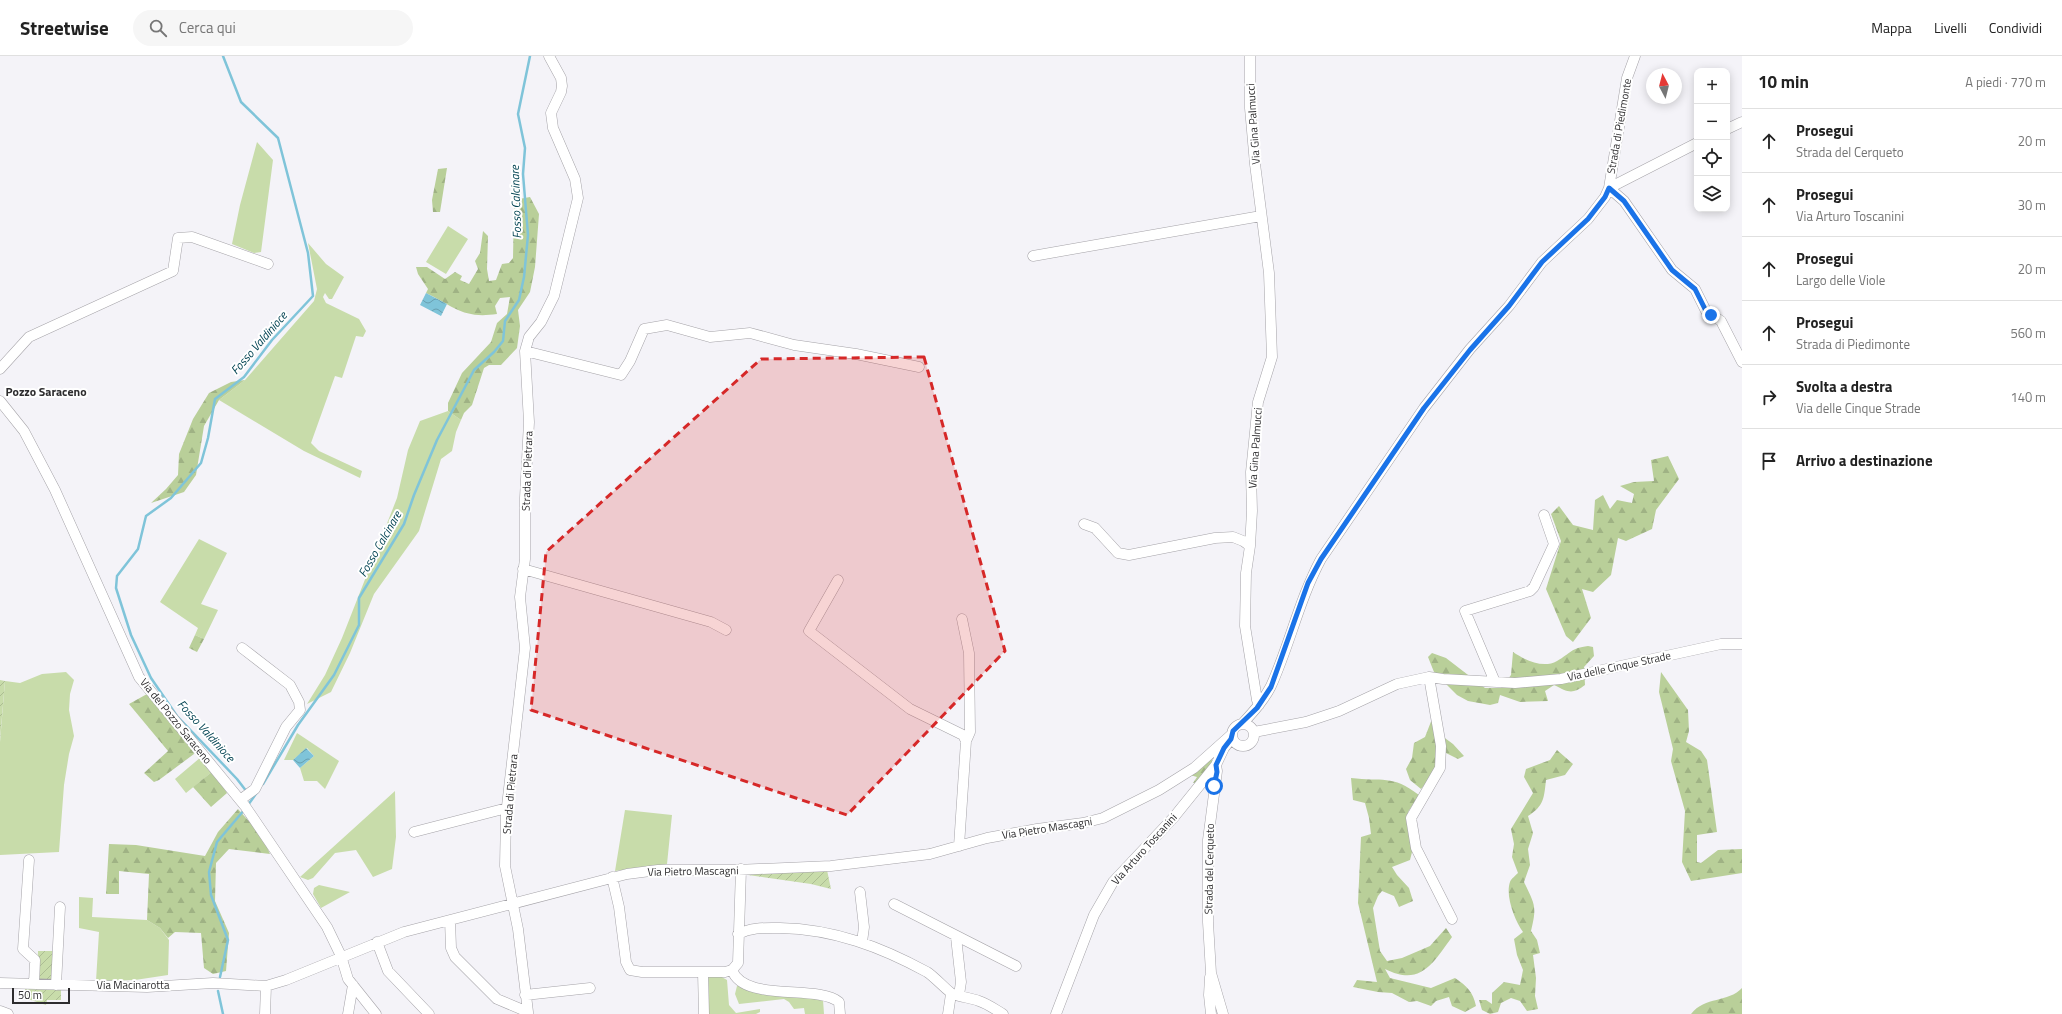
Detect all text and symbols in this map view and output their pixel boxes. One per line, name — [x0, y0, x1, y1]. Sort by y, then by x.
search box — [133, 10, 413, 46]
text: Streetwise — [20, 13, 109, 42]
text: Cerca qui — [179, 16, 236, 39]
icon: search — [147, 17, 169, 39]
text: Mappa — [1871, 17, 1912, 38]
text: Livelli — [1934, 17, 1967, 38]
text: Condividi — [1989, 17, 2042, 38]
north arrow — [1646, 68, 1682, 104]
map controls — [1694, 68, 1730, 212]
button: + — [1694, 68, 1730, 104]
text: 10 min — [1758, 69, 1809, 95]
text: A piedi · 770 m — [1965, 72, 2046, 92]
street label: Strada di Piedimonte — [1603, 77, 1635, 175]
street label: Via Gina Palmucci — [1242, 83, 1264, 165]
button: − — [1694, 104, 1730, 140]
text: Prosegui — [1796, 119, 1853, 142]
icon: ahead — [1758, 130, 1780, 152]
text: 20 m — [2018, 131, 2046, 151]
button: locate — [1694, 140, 1730, 176]
text: Strada del Cerqueto — [1796, 142, 1904, 162]
water label: Fosso Calcinare — [505, 164, 526, 239]
button: layers — [1694, 176, 1730, 212]
text: Prosegui — [1796, 183, 1853, 206]
icon: ahead — [1758, 194, 1780, 216]
text: 30 m — [2018, 195, 2046, 215]
text: Via Arturo Toscanini — [1796, 206, 1904, 226]
text: Prosegui — [1796, 247, 1853, 270]
icon: ahead — [1758, 258, 1780, 280]
text: 20 m — [2018, 259, 2046, 279]
text: Largo delle Viole — [1796, 270, 1885, 290]
water label: Fosso Valdinioce — [226, 306, 292, 378]
route end — [1702, 306, 1720, 324]
text: Prosegui — [1796, 311, 1853, 334]
icon: ahead — [1758, 322, 1780, 344]
text: 560 m — [2010, 323, 2046, 343]
text: Strada di Piedimonte — [1796, 334, 1910, 354]
text: Svolta a destra — [1796, 375, 1893, 398]
district label: Pozzo Saraceno — [5, 382, 87, 401]
icon: right — [1758, 386, 1780, 408]
text: 140 m — [2010, 387, 2046, 407]
text: Via delle Cinque Strade — [1796, 398, 1921, 418]
street label: Via Gina Palmucci — [1244, 407, 1266, 489]
street label: Strada di Pietrara — [518, 430, 536, 511]
text: Arrivo a destinazione — [1796, 449, 1933, 472]
icon: arrive — [1758, 450, 1780, 472]
water label: Fosso Calcinare — [353, 506, 407, 580]
street label: Via delle Cinque Strade — [1566, 647, 1673, 685]
street label: Via del Pozzo Saraceno — [136, 675, 216, 767]
water label: Fosso Valdinioce — [173, 695, 241, 767]
street label: Strada di Pietrara — [499, 753, 522, 835]
route start — [1205, 777, 1223, 795]
street label: Via Arturo Toscanini — [1107, 810, 1181, 888]
street label: Via Pietro Mascagni — [1001, 813, 1093, 843]
street label: Strada del Cerqueto — [1200, 823, 1218, 915]
street label: Via Pietro Mascagni — [647, 862, 739, 880]
street label: Via Macinarotta — [97, 977, 170, 993]
scale bar — [12, 986, 70, 1005]
text: 50 m — [18, 987, 42, 1003]

